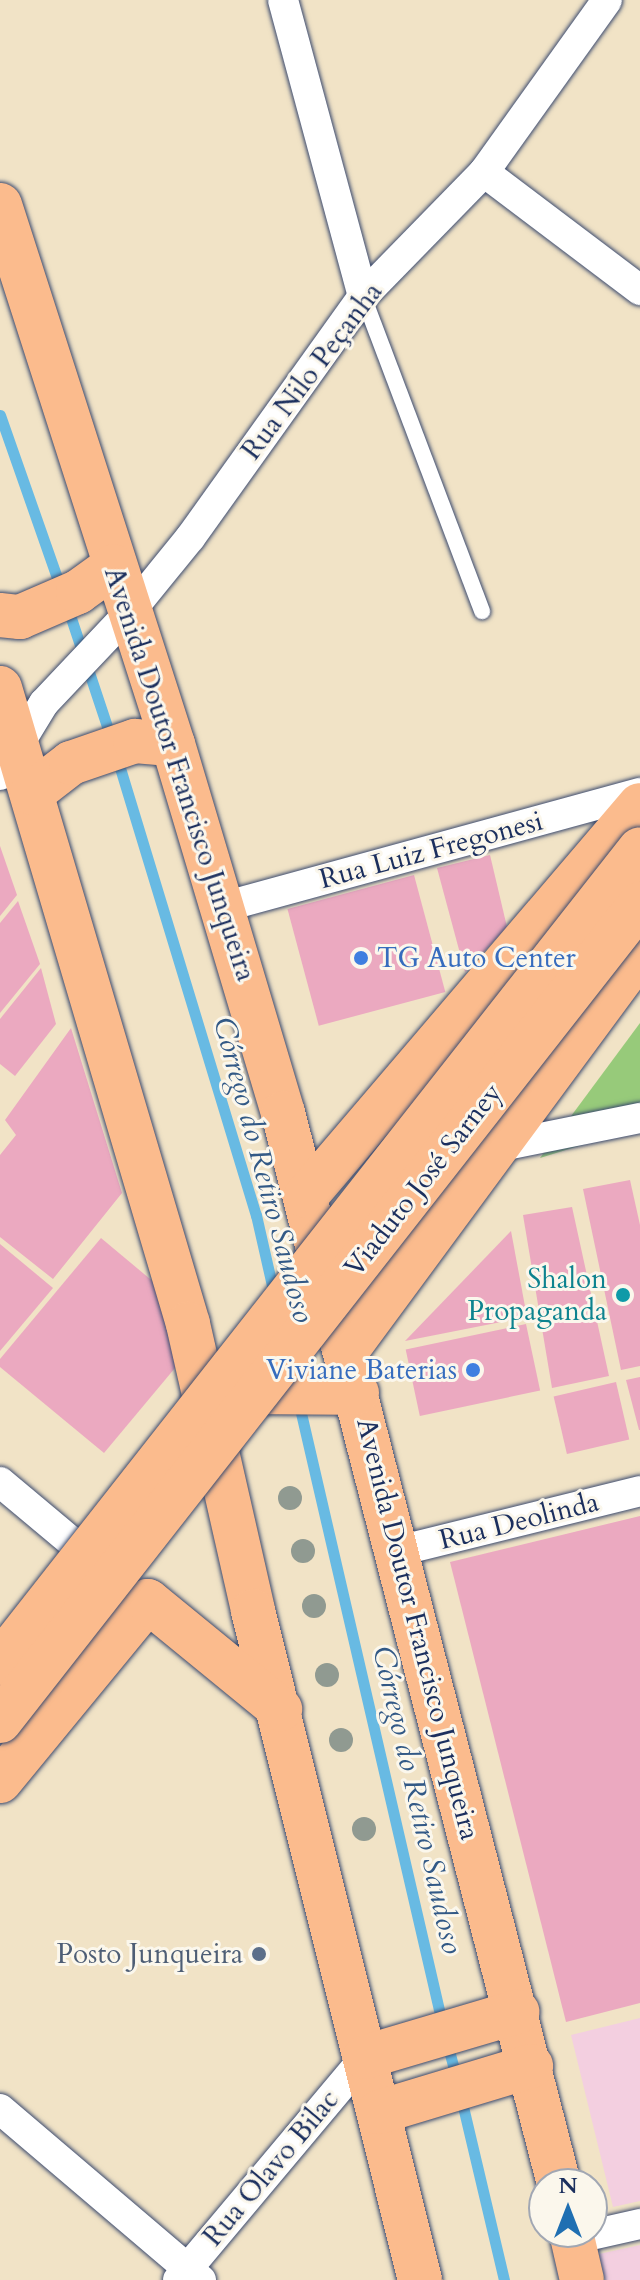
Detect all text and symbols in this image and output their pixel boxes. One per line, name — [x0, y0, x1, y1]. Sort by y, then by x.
street label: Rua Nilo Peçanha — [234, 276, 390, 466]
street label: Avenida Doutor Francisco Junqueira — [97, 563, 263, 985]
street label: Rua Luiz Fregonesi — [315, 804, 547, 896]
place label: TG Auto Center — [377, 941, 576, 975]
marker: TG Auto Center — [352, 949, 370, 967]
water label: Córrego do Retiro Saudoso — [205, 1013, 321, 1327]
street label: Viaduto José Sarney — [337, 1077, 509, 1283]
place label: Shalon Propaganda — [467, 1262, 607, 1328]
marker: Shalon Propaganda — [614, 1286, 632, 1304]
place label: Viviane Baterias — [266, 1353, 457, 1387]
marker: Viviane Baterias — [464, 1361, 482, 1379]
street label: Avenida Doutor Francisco Junqueira — [349, 1415, 487, 1843]
street label: Rua Deolinda — [436, 1485, 602, 1557]
water label: Córrego do Retiro Saudoso — [364, 1642, 470, 1958]
place label: Posto Junqueira — [56, 1937, 243, 1971]
marker: Posto Junqueira — [250, 1945, 268, 1963]
street label: Rua Olavo Bilac — [196, 2083, 346, 2253]
north arrow — [528, 2168, 608, 2248]
text: N — [558, 2171, 578, 2201]

